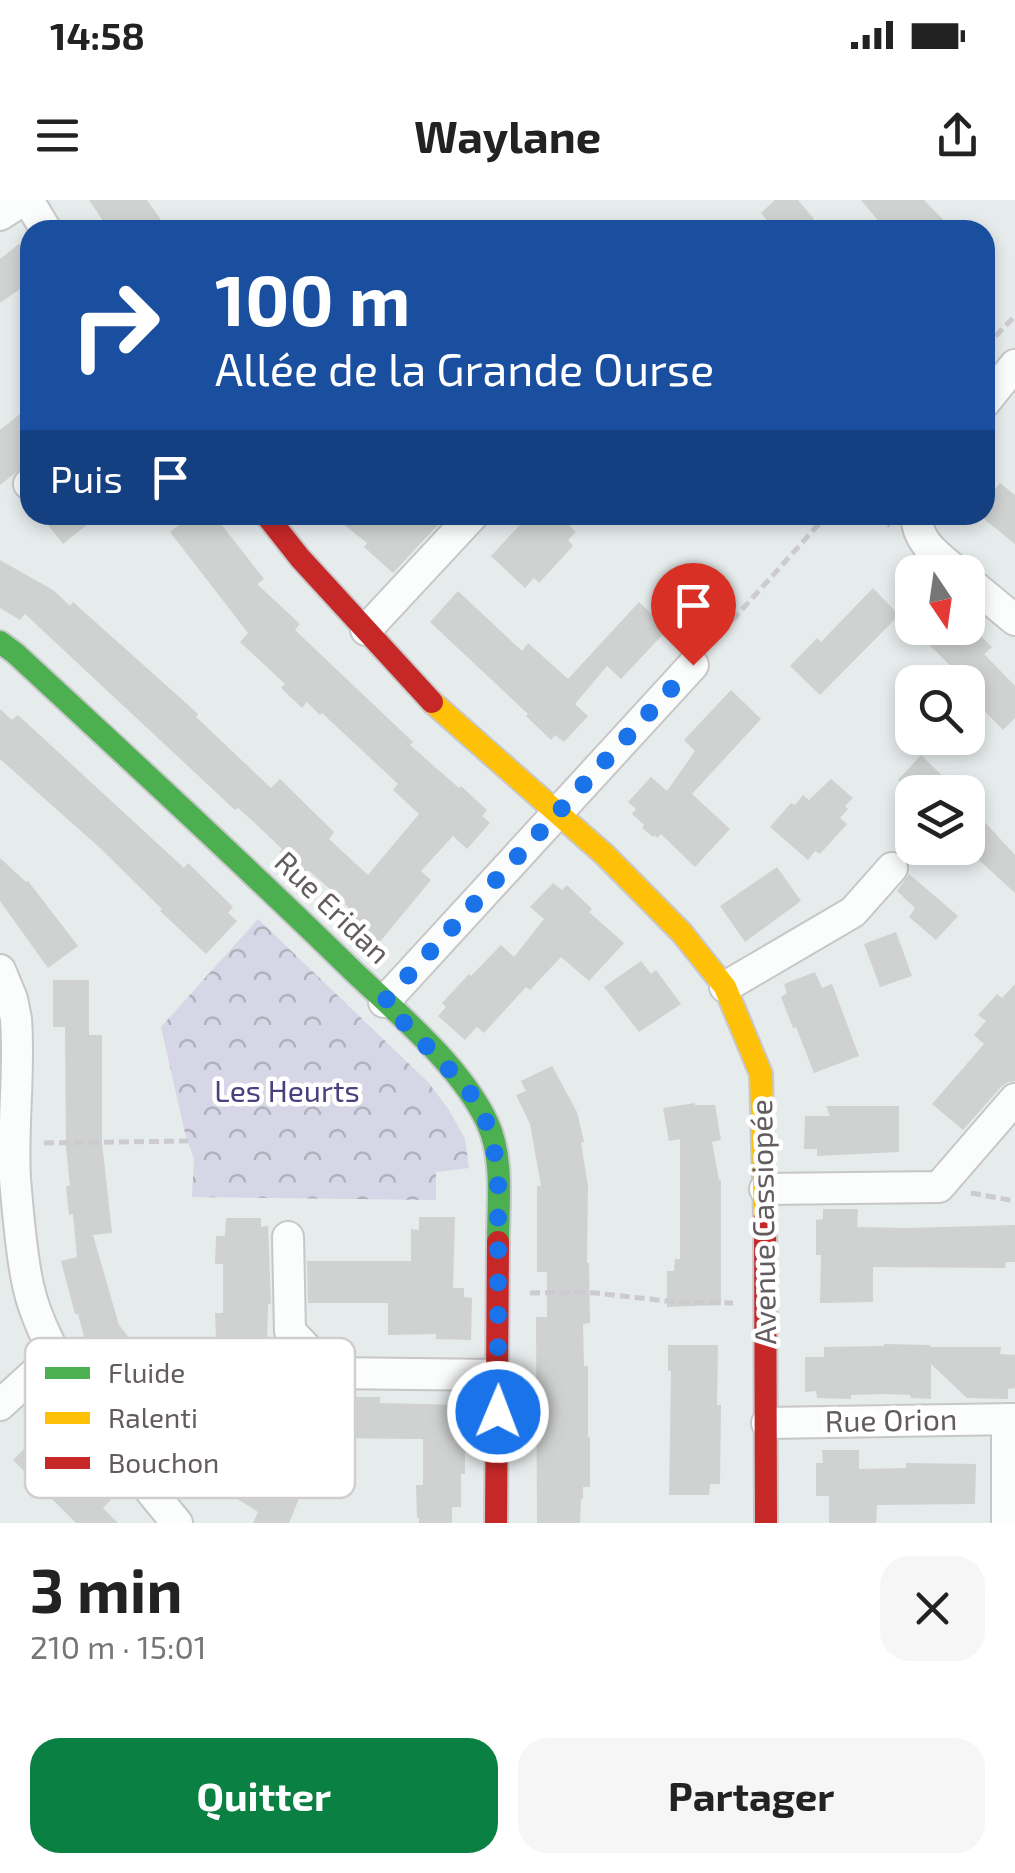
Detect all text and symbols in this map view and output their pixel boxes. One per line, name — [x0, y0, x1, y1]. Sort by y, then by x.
text: 14:58 — [50, 12, 145, 58]
icon: menu — [30, 108, 85, 163]
text: Waylane — [414, 108, 601, 162]
icon: share — [930, 108, 985, 163]
text: 100 m — [215, 256, 410, 340]
icon: right — [50, 260, 180, 390]
text: Allée de la Grande Ourse — [215, 341, 714, 395]
icon: arrive — [143, 450, 198, 505]
text: Puis — [50, 455, 123, 501]
north arrow — [895, 555, 985, 645]
map controls — [895, 555, 985, 865]
pin — [651, 563, 736, 666]
icon: arrive — [666, 578, 721, 633]
button: search — [895, 665, 985, 755]
button: layers — [895, 775, 985, 865]
street label: Rue Eridan — [268, 843, 398, 970]
park label: Les Heurts — [214, 1072, 360, 1108]
street label: Avenue Cassiopée — [742, 1099, 782, 1345]
legend — [25, 1338, 355, 1498]
text: Fluide — [108, 1355, 185, 1389]
position arrow — [446, 1360, 550, 1464]
text: Ralenti — [108, 1400, 198, 1434]
street label: Rue Orion — [824, 1400, 957, 1438]
text: Bouchon — [108, 1445, 219, 1479]
text: 3 min — [30, 1553, 182, 1625]
button: close — [880, 1556, 985, 1661]
text: 210 m · 15:01 — [30, 1627, 206, 1665]
button: Quitter — [30, 1738, 498, 1853]
button: Partager — [518, 1738, 985, 1853]

